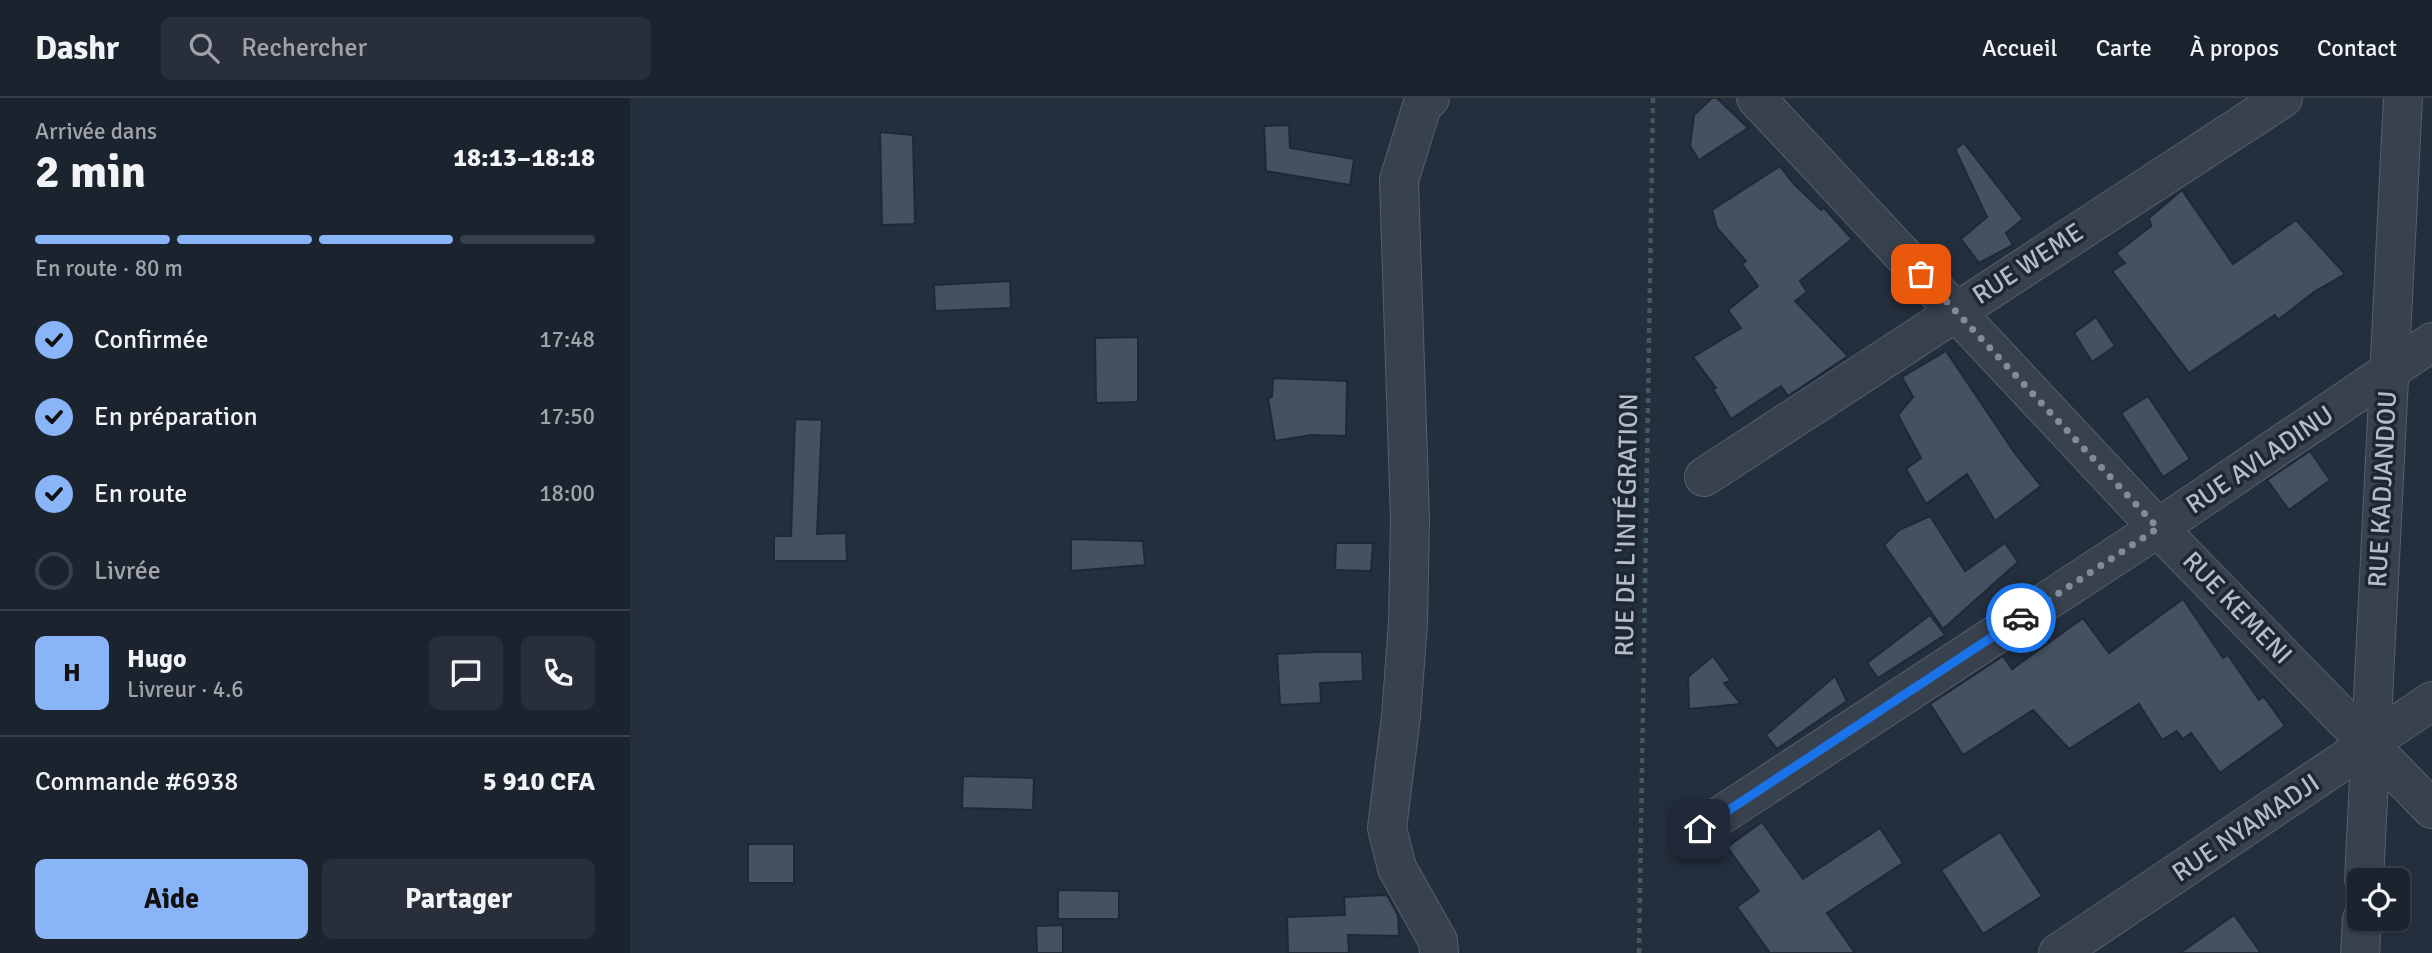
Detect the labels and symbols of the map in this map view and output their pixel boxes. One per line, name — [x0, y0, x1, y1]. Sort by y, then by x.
street label: RUE WEME — [1967, 216, 2089, 312]
pin — [1891, 244, 1951, 304]
street label: RUE KADJANDOU — [2362, 390, 2404, 588]
street label: RUE DE L'INTÉGRATION — [1609, 393, 1645, 657]
street label: RUE AVLADINU — [2180, 399, 2340, 521]
street label: RUE KEMENI — [2175, 545, 2299, 671]
courier — [1986, 583, 2056, 653]
street label: RUE NYAMADJI — [2166, 767, 2326, 889]
pin — [1670, 799, 1730, 859]

